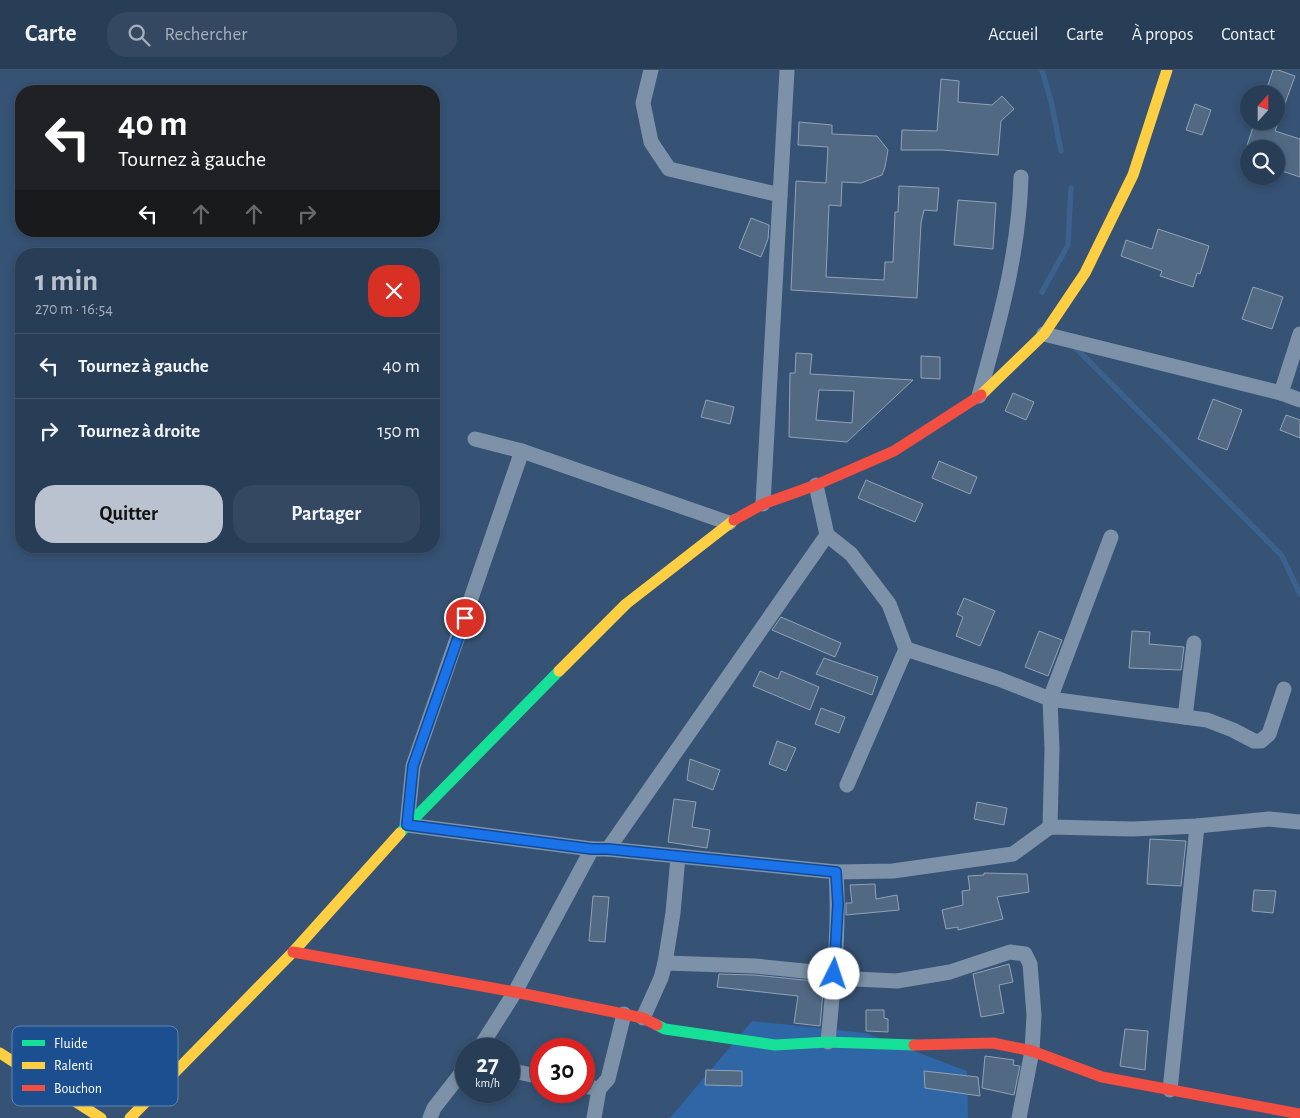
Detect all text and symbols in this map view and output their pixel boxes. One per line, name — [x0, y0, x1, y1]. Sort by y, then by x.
search box — [107, 12, 457, 57]
icon: search — [125, 21, 153, 49]
text: Carte — [25, 22, 77, 46]
text: Rechercher — [165, 25, 247, 44]
text: Accueil — [988, 26, 1039, 44]
text: Carte — [1067, 26, 1104, 44]
text: À propos — [1132, 26, 1193, 44]
text: Contact — [1221, 26, 1275, 44]
north arrow — [1240, 85, 1285, 130]
map controls — [1240, 85, 1285, 185]
icon: left — [35, 105, 100, 170]
text: 40 m — [118, 107, 187, 142]
button: search — [1240, 140, 1285, 185]
text: Tournez à gauche — [118, 148, 266, 170]
icon: left — [134, 200, 162, 228]
icon: ahead — [187, 200, 215, 228]
icon: ahead — [240, 200, 268, 228]
icon: right — [293, 200, 321, 228]
button: close — [368, 265, 420, 317]
text: 1 min — [35, 266, 98, 296]
text: 270 m · 16:54 — [35, 301, 113, 317]
icon: left — [35, 352, 63, 380]
text: Tournez à gauche — [78, 357, 209, 376]
text: 40 m — [382, 357, 420, 376]
icon: right — [35, 417, 63, 445]
text: Tournez à droite — [78, 422, 200, 441]
text: 150 m — [377, 422, 420, 441]
button: Quitter — [35, 485, 223, 543]
button: Partager — [233, 485, 420, 543]
pin — [444, 597, 486, 639]
icon: arrive — [451, 604, 479, 632]
position arrow — [807, 947, 859, 999]
legend — [12, 1026, 178, 1106]
text: Fluide — [54, 1037, 88, 1051]
speed limit sign: 30 — [530, 1038, 595, 1103]
text: 27 — [476, 1052, 499, 1077]
text: Ralenti — [54, 1059, 93, 1073]
text: km/h — [475, 1077, 500, 1089]
text: Bouchon — [54, 1082, 102, 1096]

